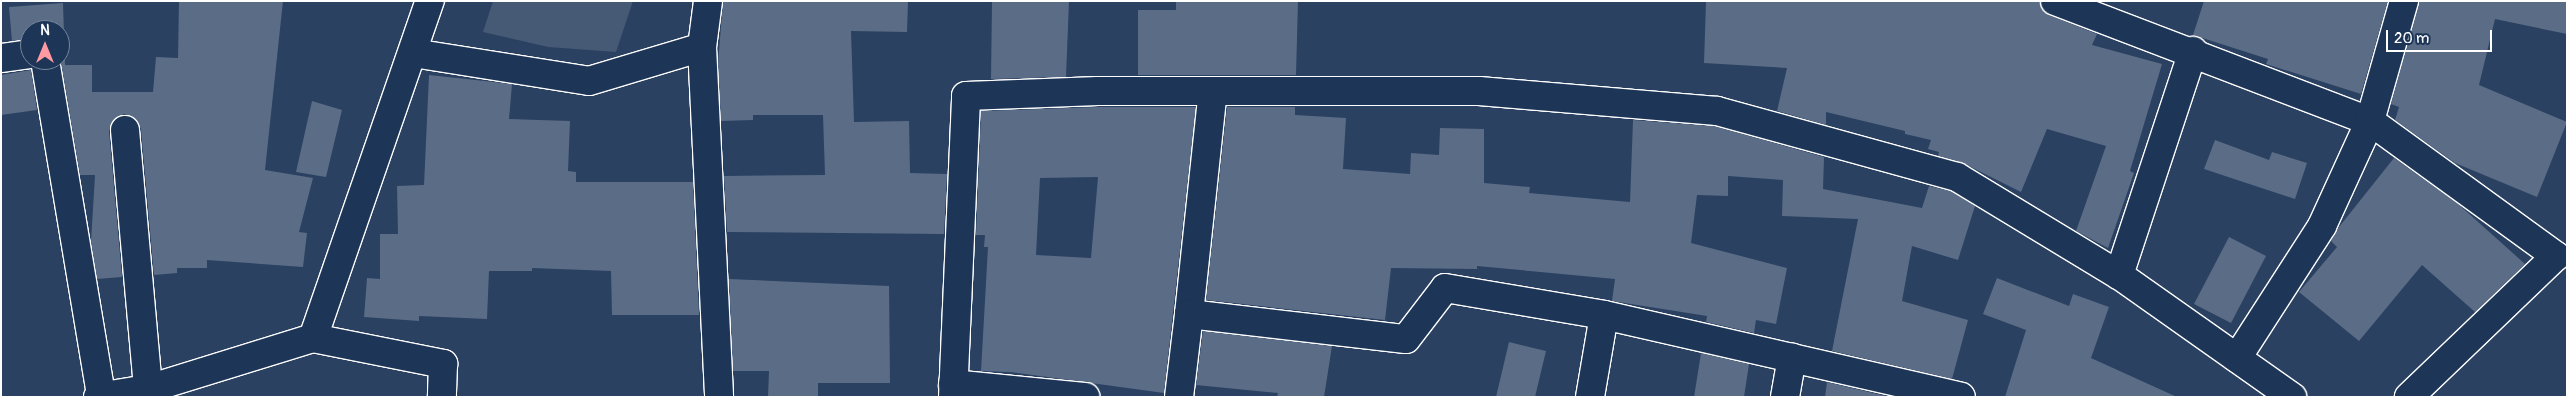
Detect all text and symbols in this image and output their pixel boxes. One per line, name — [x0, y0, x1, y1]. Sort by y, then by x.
north arrow — [20, 20, 70, 70]
scale bar — [2388, 20, 2494, 52]
text: N — [40, 22, 50, 39]
text: 20 m — [2394, 29, 2429, 48]

